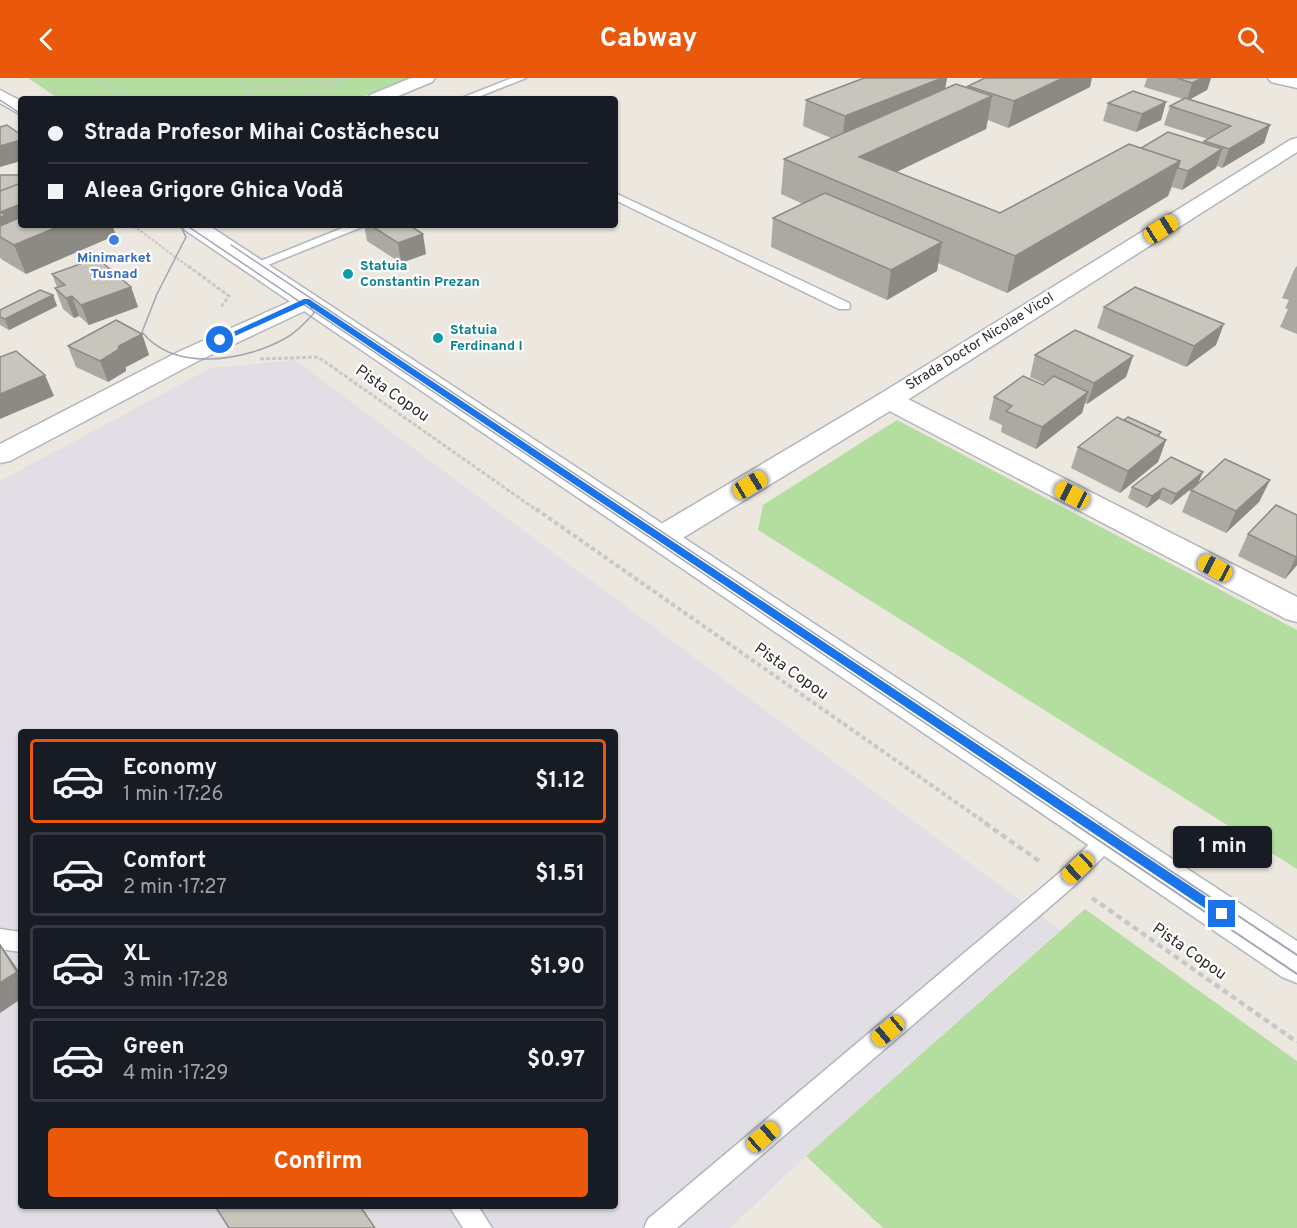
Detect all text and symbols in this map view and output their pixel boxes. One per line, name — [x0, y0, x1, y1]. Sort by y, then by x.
text: Cabway — [600, 22, 697, 56]
icon: back — [30, 23, 63, 56]
icon: search — [1234, 23, 1267, 56]
text: Strada Profesor Mihai Costăchescu — [84, 120, 440, 147]
text: Aleea Grigore Ghica Vodă — [84, 178, 344, 205]
car — [1141, 212, 1181, 246]
marker: Minimarket Tusnad — [107, 233, 121, 247]
place label: Minimarket Tusnad — [77, 250, 151, 283]
place label: Statuia Constantin Prezan — [360, 258, 480, 291]
marker: Statuia Constantin Prezan — [341, 267, 355, 281]
street label: Strada Doctor Nicolae Vicol — [903, 289, 1057, 395]
place label: Statuia Ferdinand I — [450, 322, 523, 355]
route start — [206, 326, 233, 353]
marker: Statuia Ferdinand I — [431, 331, 445, 345]
street label: Pista Copou — [351, 361, 433, 427]
car — [730, 468, 770, 502]
car — [1052, 479, 1092, 511]
car — [1195, 552, 1235, 584]
street label: Pista Copou — [750, 639, 832, 705]
icon: car — [51, 754, 105, 808]
text: Economy — [123, 755, 217, 782]
text: $1.12 — [535, 768, 585, 795]
text: 1 min · 17:26 — [123, 782, 224, 808]
callout: 1 min — [1172, 827, 1272, 869]
text: 1 min — [1198, 834, 1247, 860]
icon: car — [51, 847, 105, 901]
text: Comfort — [123, 848, 206, 875]
car — [1059, 849, 1097, 887]
text: $1.51 — [535, 861, 585, 888]
text: 2 min · 17:27 — [123, 875, 227, 901]
route end — [1208, 900, 1235, 927]
street label: Pista Copou — [1148, 919, 1230, 985]
icon: car — [51, 940, 105, 994]
text: XL — [123, 941, 150, 968]
text: $1.90 — [529, 954, 585, 981]
text: 3 min · 17:28 — [123, 968, 228, 994]
car — [868, 1013, 908, 1049]
icon: car — [51, 1033, 105, 1087]
text: Green — [123, 1034, 185, 1061]
text: $0.97 — [527, 1047, 585, 1074]
text: 4 min · 17:29 — [123, 1061, 229, 1087]
car — [744, 1118, 782, 1156]
button: Confirm — [48, 1128, 588, 1197]

